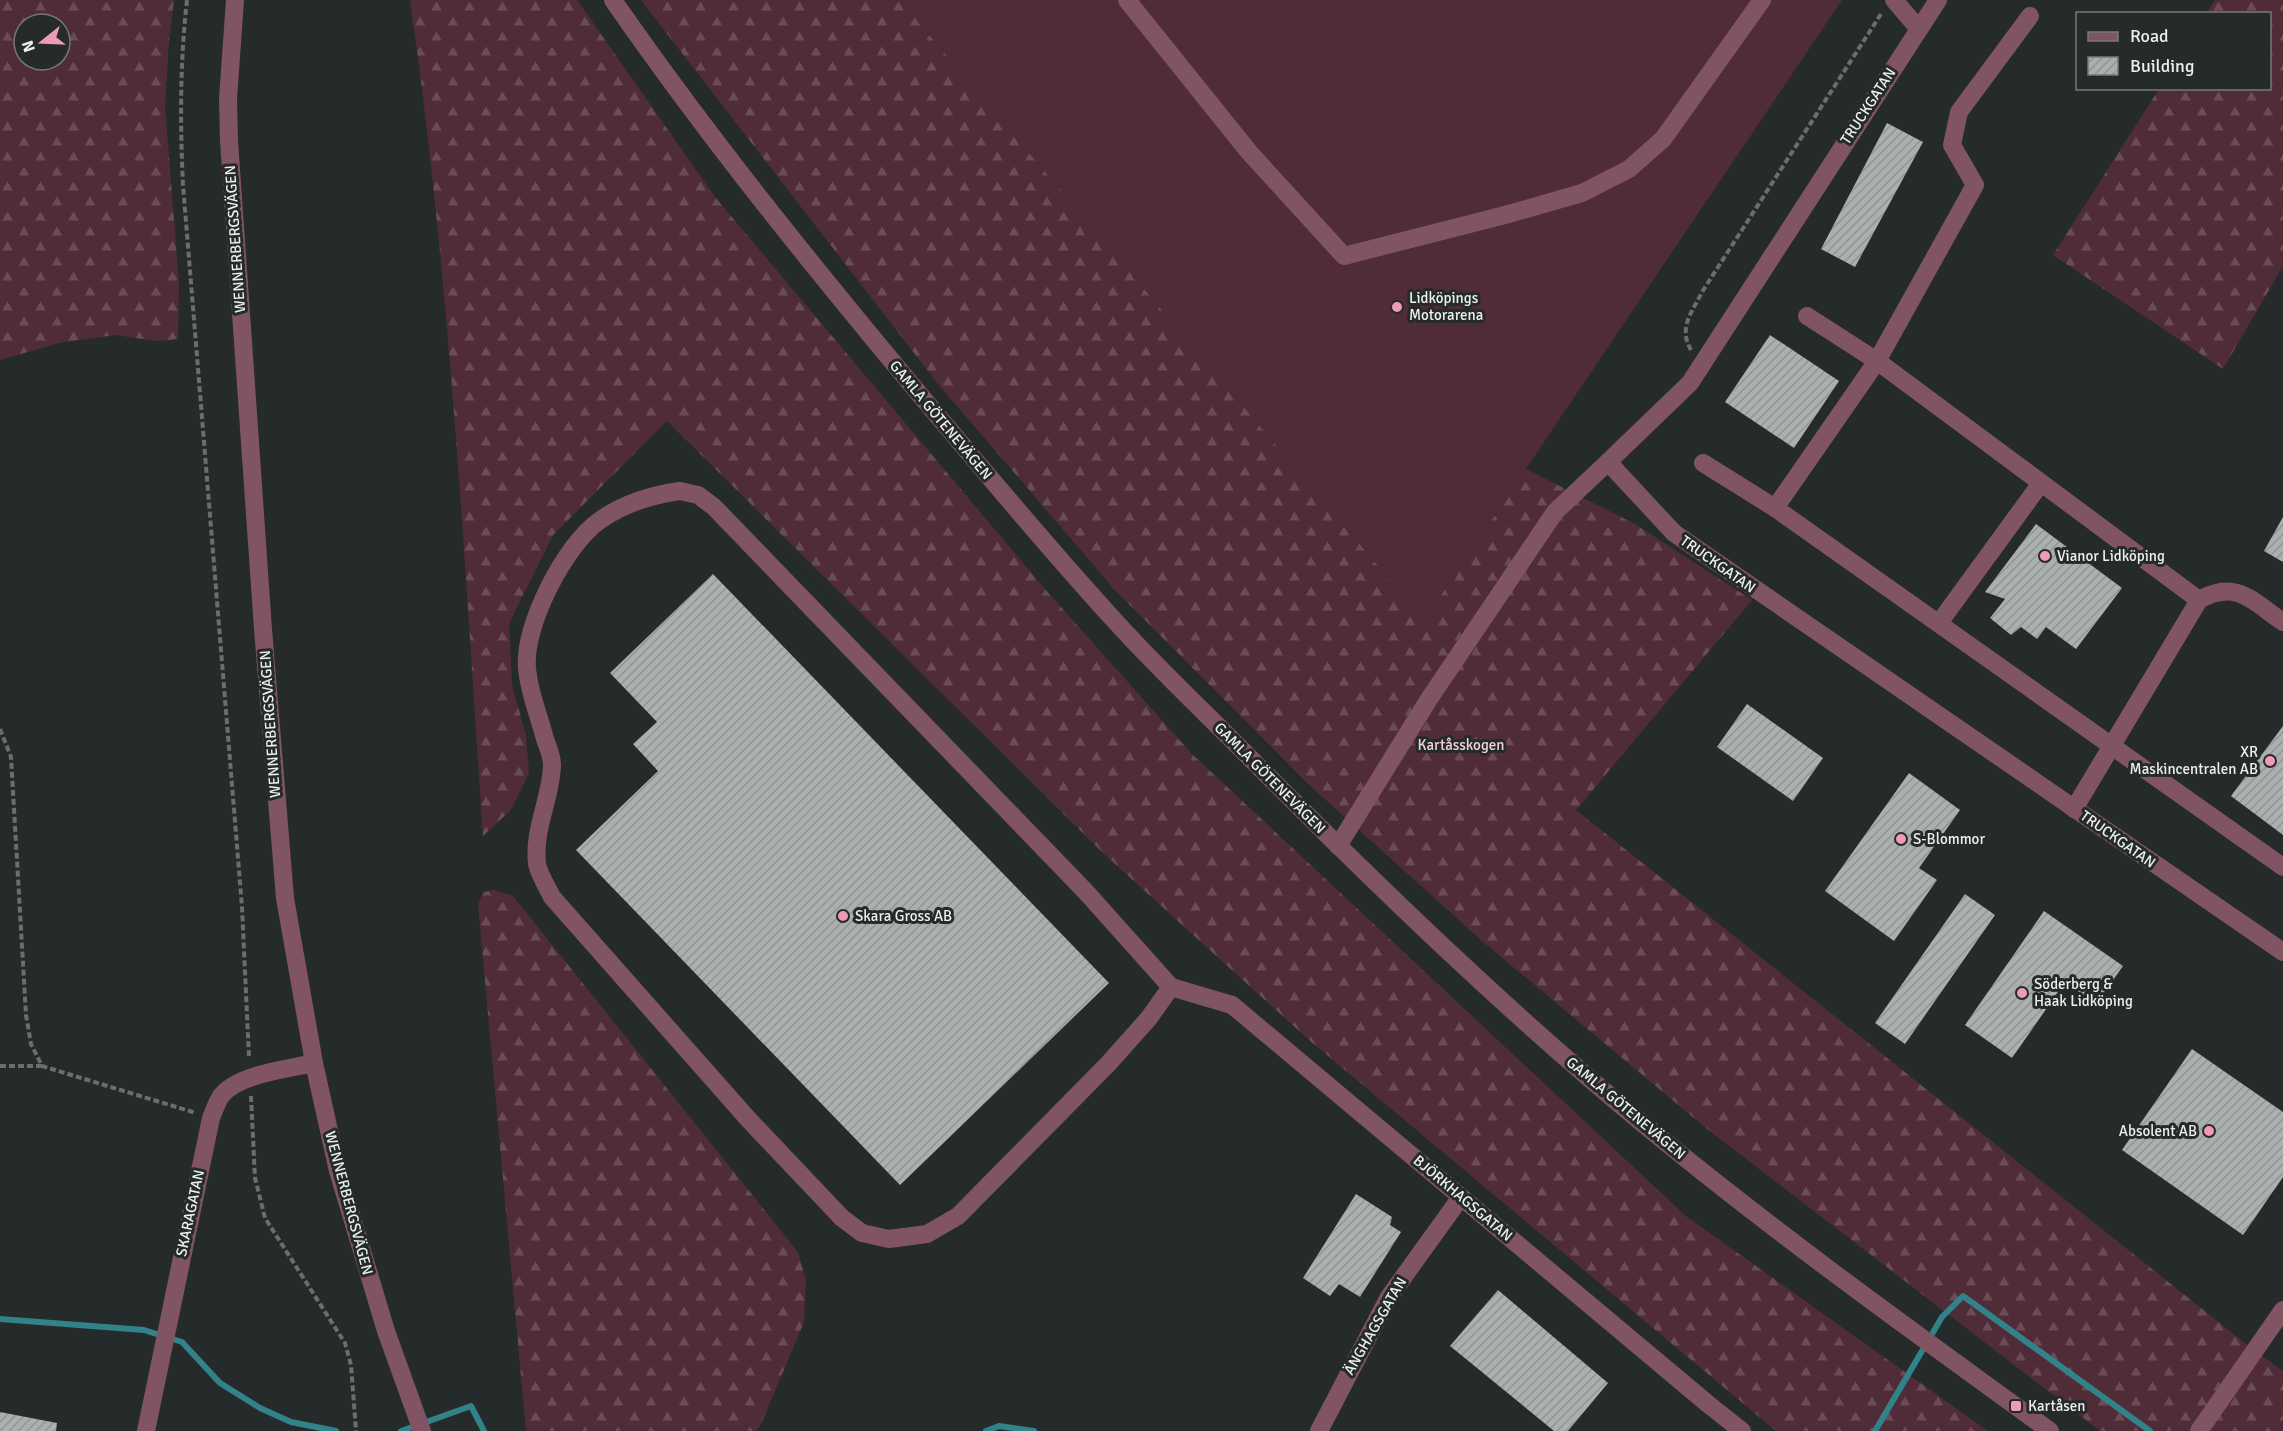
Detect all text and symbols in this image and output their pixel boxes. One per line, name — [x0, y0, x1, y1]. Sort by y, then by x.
north arrow — [12, 12, 72, 72]
legend — [2076, 12, 2271, 90]
text: Road — [2130, 25, 2169, 47]
text: N — [17, 38, 40, 55]
text: Building — [2130, 55, 2194, 77]
street label: TRUCKGATAN — [1837, 64, 1899, 148]
street label: WENNERBERGSVÄGEN — [221, 164, 249, 314]
place label: Lidköpings Motorarena — [1409, 289, 1483, 324]
marker: Lidköpings Motorarena — [1390, 300, 1404, 314]
street label: GAMLA GÖTENEVÄGEN — [886, 357, 996, 483]
street label: TRUCKGATAN — [1677, 531, 1759, 597]
place label: Vianor Lidköping — [2057, 547, 2165, 565]
marker: Vianor Lidköping — [2038, 549, 2052, 563]
street label: WENNERBERGSVÄGEN — [256, 649, 284, 799]
street label: GAMLA GÖTENEVÄGEN — [1211, 719, 1329, 837]
park label: Kartåsskogen — [1418, 736, 1505, 754]
place label: XR Maskincentralen AB — [2130, 743, 2258, 778]
marker: XR Maskincentralen AB — [2263, 754, 2277, 768]
street label: TRUCKGATAN — [2077, 806, 2159, 872]
place label: S-Blommor — [1913, 830, 1985, 848]
marker: S-Blommor — [1894, 832, 1908, 846]
place label: Skara Gross AB — [855, 907, 952, 925]
marker: Skara Gross AB — [836, 909, 850, 923]
place label: Söderberg & Haak Lidköping — [2034, 975, 2133, 1010]
marker: Söderberg & Haak Lidköping — [2015, 986, 2029, 1000]
street label: GAMLA GÖTENEVÄGEN — [1563, 1053, 1689, 1163]
place label: Absolent AB — [2119, 1122, 2197, 1140]
marker: Absolent AB — [2202, 1124, 2216, 1138]
street label: WENNERBERGSVÄGEN — [321, 1129, 377, 1277]
street label: BJÖRKHAGSGATAN — [1410, 1151, 1516, 1245]
street label: SKARAGATAN — [172, 1168, 208, 1258]
street label: ÄNGHAGSGATAN — [1340, 1274, 1410, 1378]
place label: Kartåsen — [2028, 1397, 2085, 1415]
marker: Kartåsen — [2009, 1399, 2023, 1413]

